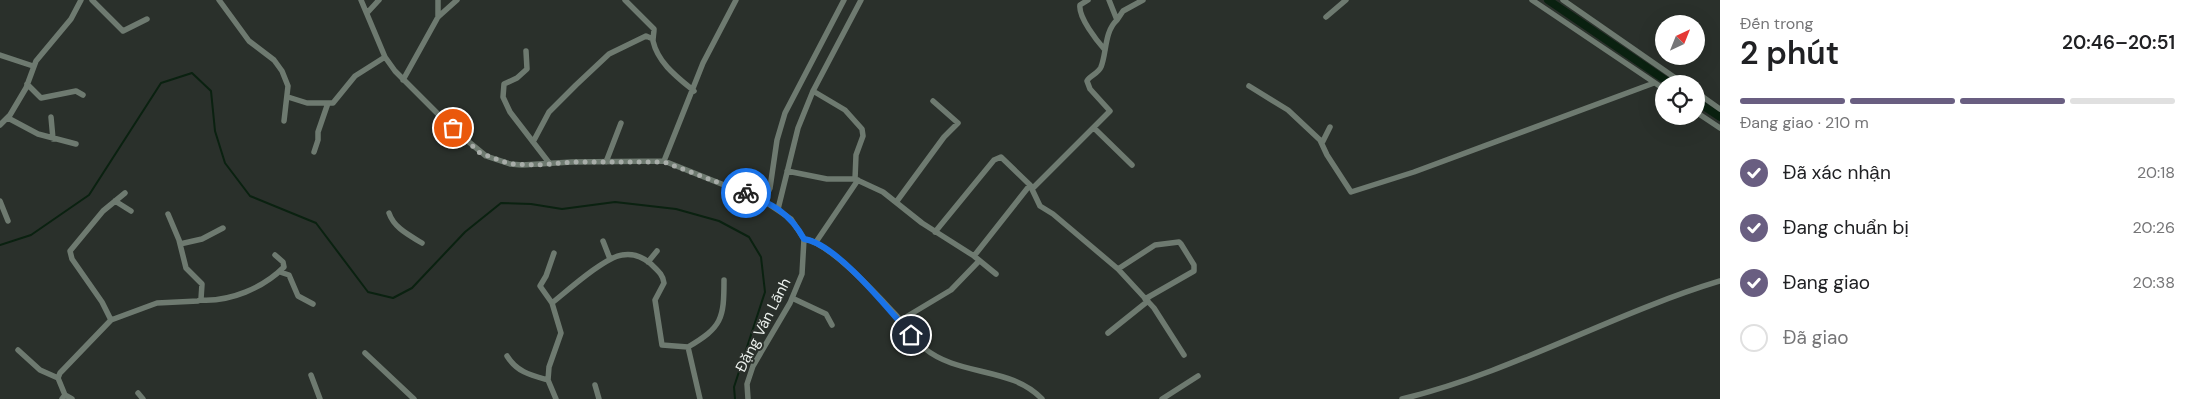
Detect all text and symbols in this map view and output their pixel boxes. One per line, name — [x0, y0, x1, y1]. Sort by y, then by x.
text: Đến trong — [1740, 13, 1813, 34]
north arrow — [1655, 15, 1705, 65]
map controls — [1655, 15, 1705, 125]
text: 20:46–20:51 — [2062, 30, 2175, 55]
text: 2 phút — [1740, 32, 1839, 74]
button: locate — [1655, 75, 1705, 125]
pin — [432, 107, 474, 149]
text: Đang giao · 210 m — [1740, 112, 1869, 133]
icon: bag — [439, 114, 467, 142]
icon: check — [1740, 159, 1768, 187]
text: Đã xác nhận — [1783, 160, 1891, 185]
text: 20:18 — [2137, 162, 2175, 183]
courier — [721, 168, 771, 218]
icon: bike — [732, 179, 760, 207]
icon: check — [1740, 214, 1768, 242]
text: Đang chuẩn bị — [1783, 215, 1909, 240]
text: 20:26 — [2133, 217, 2175, 238]
icon: check — [1740, 269, 1768, 297]
text: Đang giao — [1783, 270, 1870, 295]
text: 20:38 — [2133, 272, 2175, 293]
street label: Đặng Văn Lãnh — [731, 274, 795, 376]
pin — [890, 314, 932, 356]
icon: home — [897, 321, 925, 349]
text: Đã giao — [1783, 325, 1849, 350]

